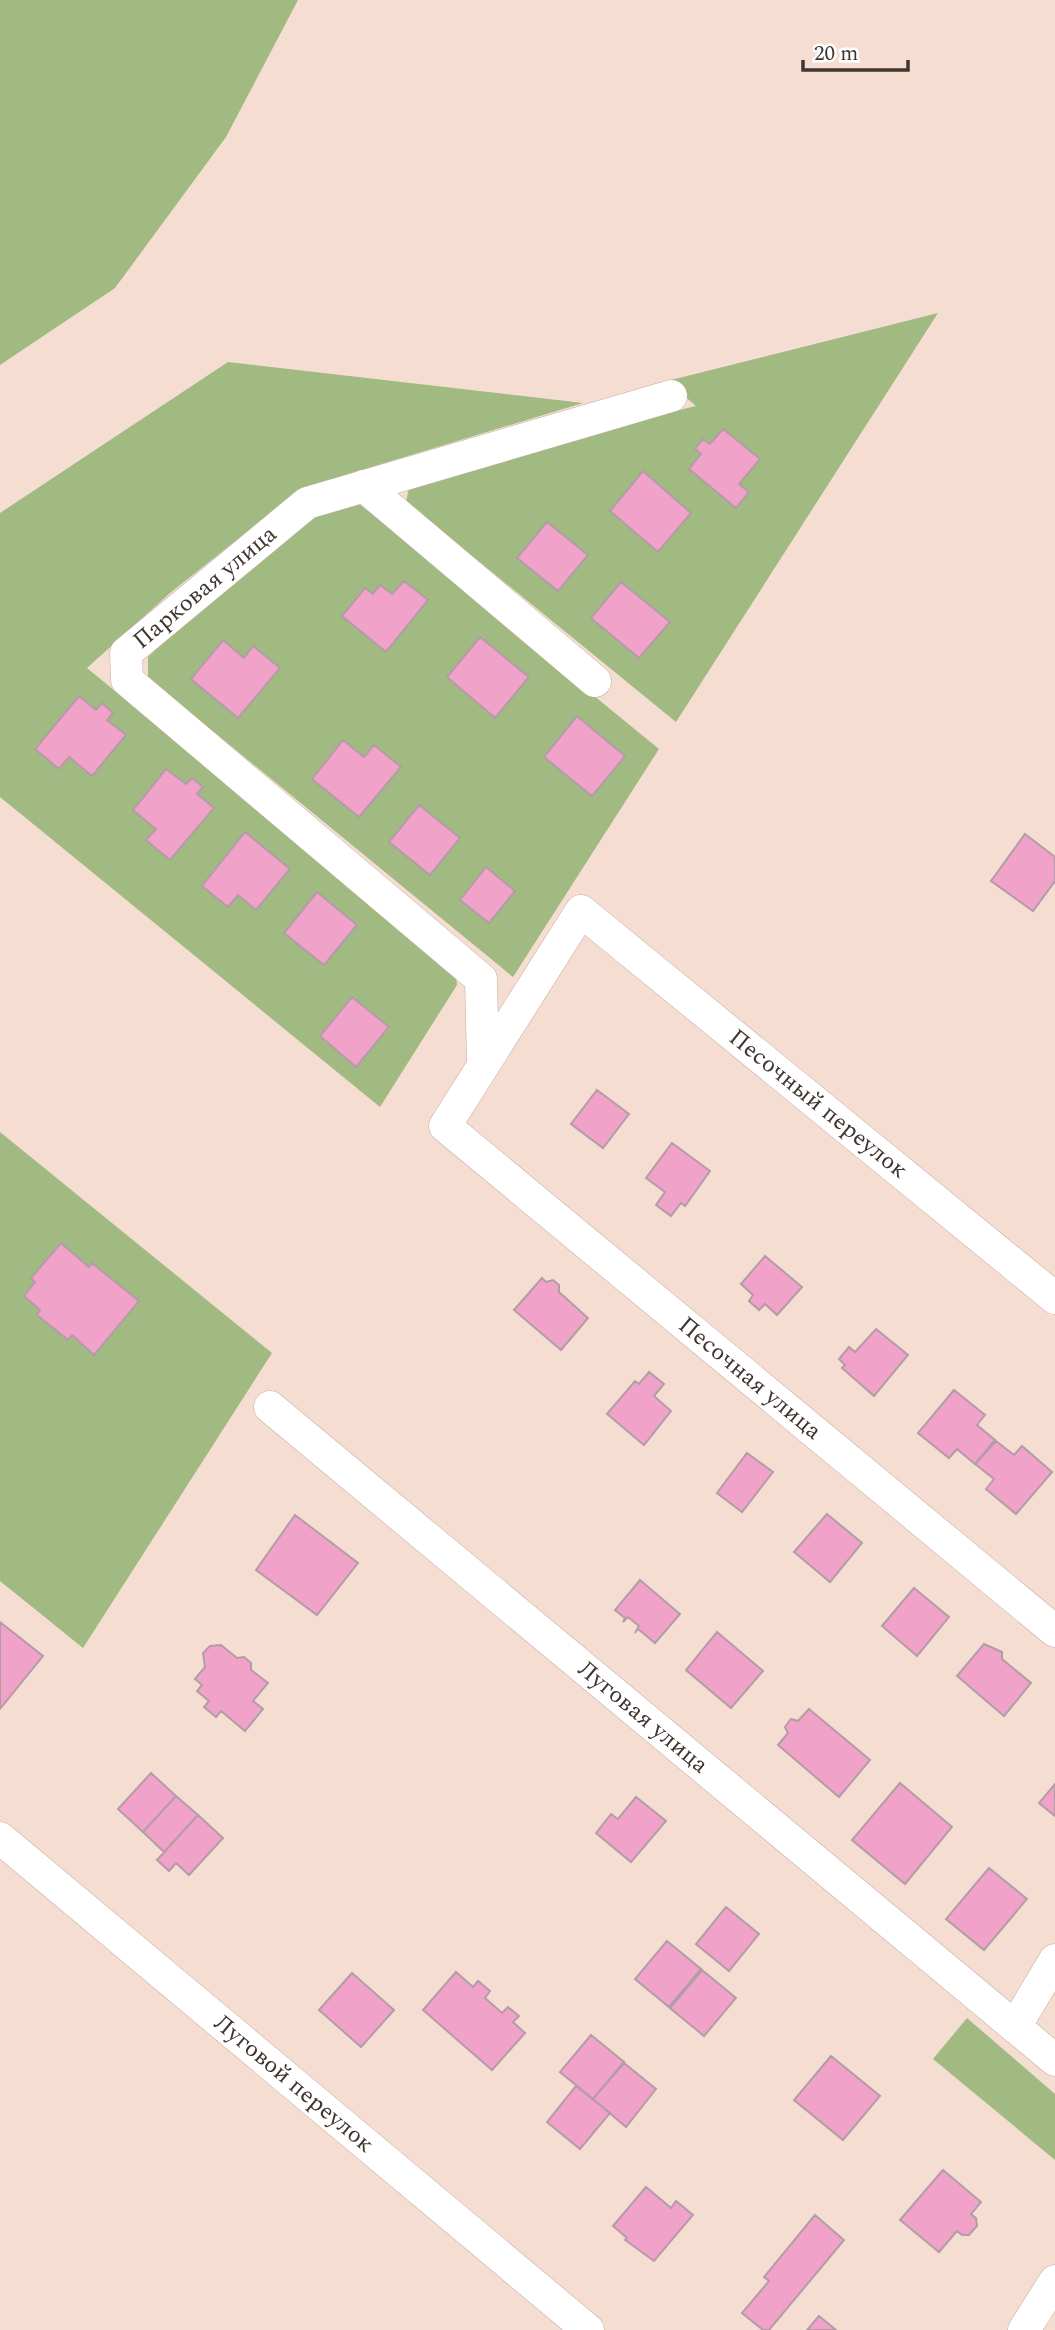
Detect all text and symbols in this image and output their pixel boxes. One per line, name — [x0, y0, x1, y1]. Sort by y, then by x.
scale bar — [803, 28, 908, 72]
text: 20 m — [814, 38, 858, 70]
street label: Парковая улица — [125, 517, 285, 658]
street label: Песочный переулок — [720, 1020, 916, 1188]
street label: Песочная улица — [670, 1308, 830, 1449]
street label: Луговая улица — [570, 1652, 716, 1783]
street label: Луговой переулок — [206, 2006, 382, 2162]

